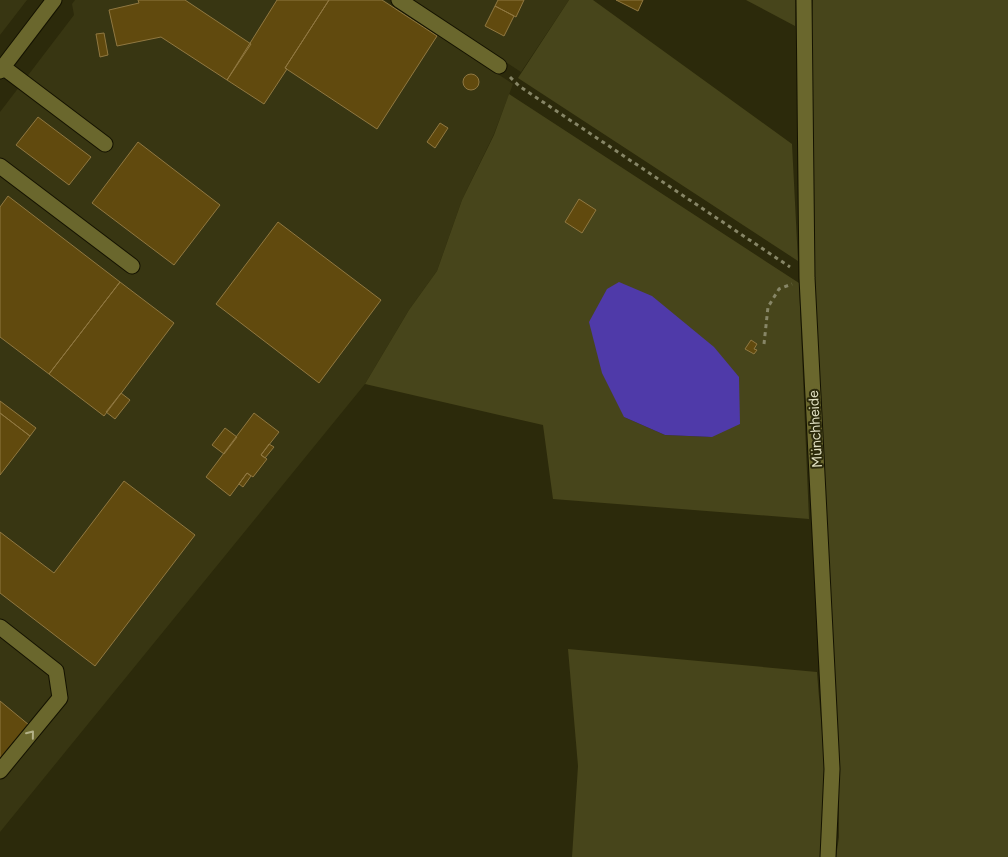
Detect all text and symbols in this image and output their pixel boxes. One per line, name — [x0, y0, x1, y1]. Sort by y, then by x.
street label: Münchheide — [805, 390, 826, 468]
one-way arrow — [25, 730, 34, 739]

